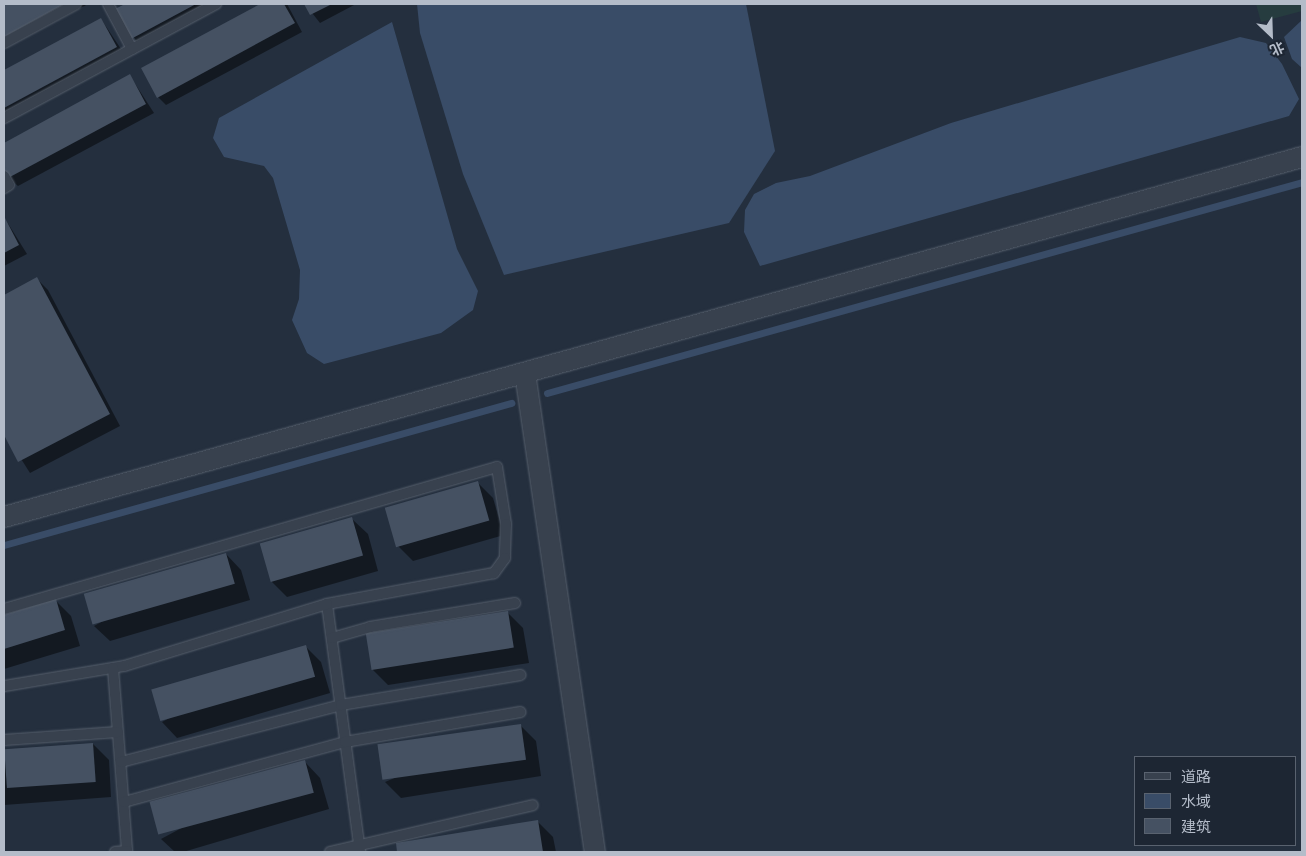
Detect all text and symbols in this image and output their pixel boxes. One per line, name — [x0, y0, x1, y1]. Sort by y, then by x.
north arrow — [1246, 10, 1296, 60]
text: 北 — [1267, 38, 1288, 61]
legend — [1134, 756, 1296, 846]
text: 道路 — [1181, 766, 1211, 787]
text: 水域 — [1181, 791, 1211, 812]
text: 建筑 — [1181, 816, 1211, 837]

